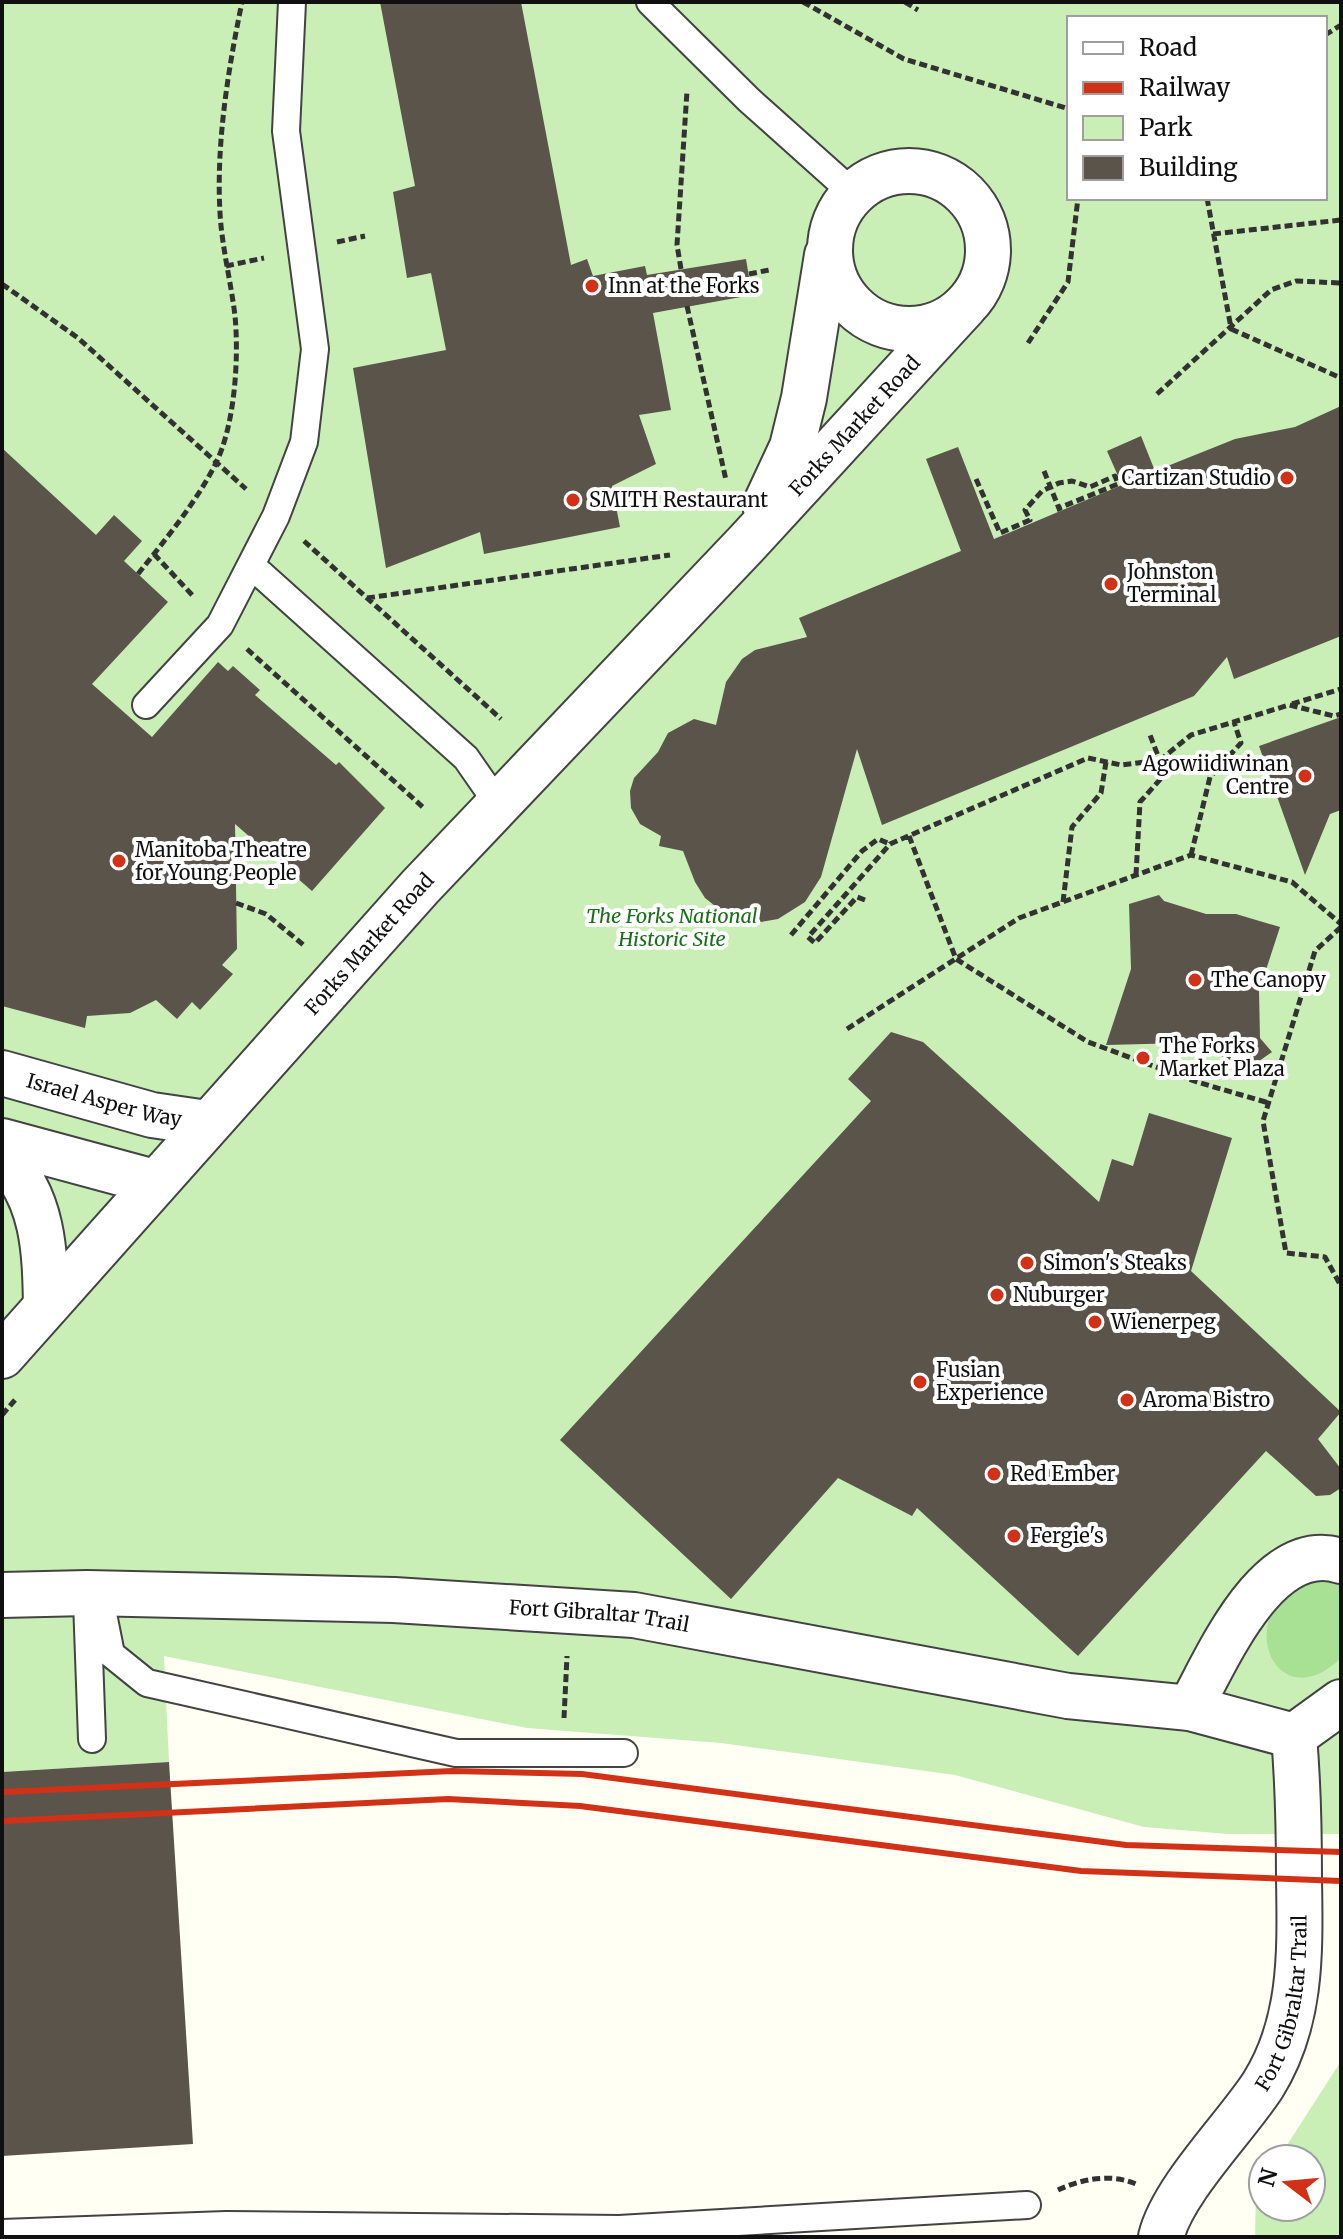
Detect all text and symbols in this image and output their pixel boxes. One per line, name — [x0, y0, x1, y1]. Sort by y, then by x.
legend — [1067, 16, 1327, 200]
text: Road — [1139, 32, 1197, 63]
text: Railway — [1139, 72, 1230, 103]
text: Park — [1139, 112, 1193, 143]
text: Building — [1139, 152, 1238, 183]
place label: Inn at the Forks — [608, 273, 760, 298]
marker: Inn at the Forks — [583, 277, 601, 295]
street label: Forks Market Road — [784, 350, 925, 501]
place label: Cartizan Studio — [1121, 465, 1271, 490]
marker: Cartizan Studio — [1278, 469, 1296, 487]
place label: SMITH Restaurant — [589, 487, 768, 512]
marker: SMITH Restaurant — [564, 491, 582, 509]
place label: Johnston Terminal — [1126, 559, 1216, 607]
marker: Johnston Terminal — [1102, 575, 1120, 593]
place label: Agowiidiwinan Centre — [1141, 751, 1289, 799]
marker: Agowiidiwinan Centre — [1296, 767, 1314, 785]
place label: Manitoba Theatre for Young People — [135, 837, 307, 885]
marker: Manitoba Theatre for Young People — [110, 852, 128, 870]
street label: Forks Market Road — [299, 867, 439, 1020]
park label: The Forks National Historic Site — [586, 903, 758, 951]
place label: The Canopy — [1211, 967, 1326, 992]
marker: The Canopy — [1186, 971, 1204, 989]
place label: The Forks Market Plaza — [1159, 1033, 1285, 1081]
marker: The Forks Market Plaza — [1134, 1049, 1152, 1067]
street label: Israel Asper Way — [24, 1068, 184, 1131]
place label: Simon's Steaks — [1043, 1250, 1187, 1275]
marker: Simon's Steaks — [1018, 1254, 1036, 1272]
place label: Nuburger — [1013, 1282, 1105, 1307]
marker: Nuburger — [988, 1286, 1006, 1304]
place label: Wienerpeg — [1110, 1309, 1216, 1334]
marker: Wienerpeg — [1086, 1313, 1104, 1331]
place label: Fusian Experience — [936, 1357, 1044, 1405]
marker: Fusian Experience — [911, 1373, 929, 1391]
place label: Aroma Bistro — [1142, 1387, 1271, 1412]
marker: Aroma Bistro — [1118, 1391, 1136, 1409]
place label: Red Ember — [1010, 1461, 1116, 1486]
marker: Red Ember — [985, 1465, 1003, 1483]
place label: Fergie's — [1030, 1523, 1104, 1548]
marker: Fergie's — [1005, 1527, 1023, 1545]
street label: Fort Gibraltar Trail — [508, 1594, 691, 1637]
street label: Fort Gibraltar Trail — [1250, 1915, 1311, 2095]
north arrow — [1247, 2143, 1327, 2223]
text: N — [1252, 2165, 1284, 2190]

